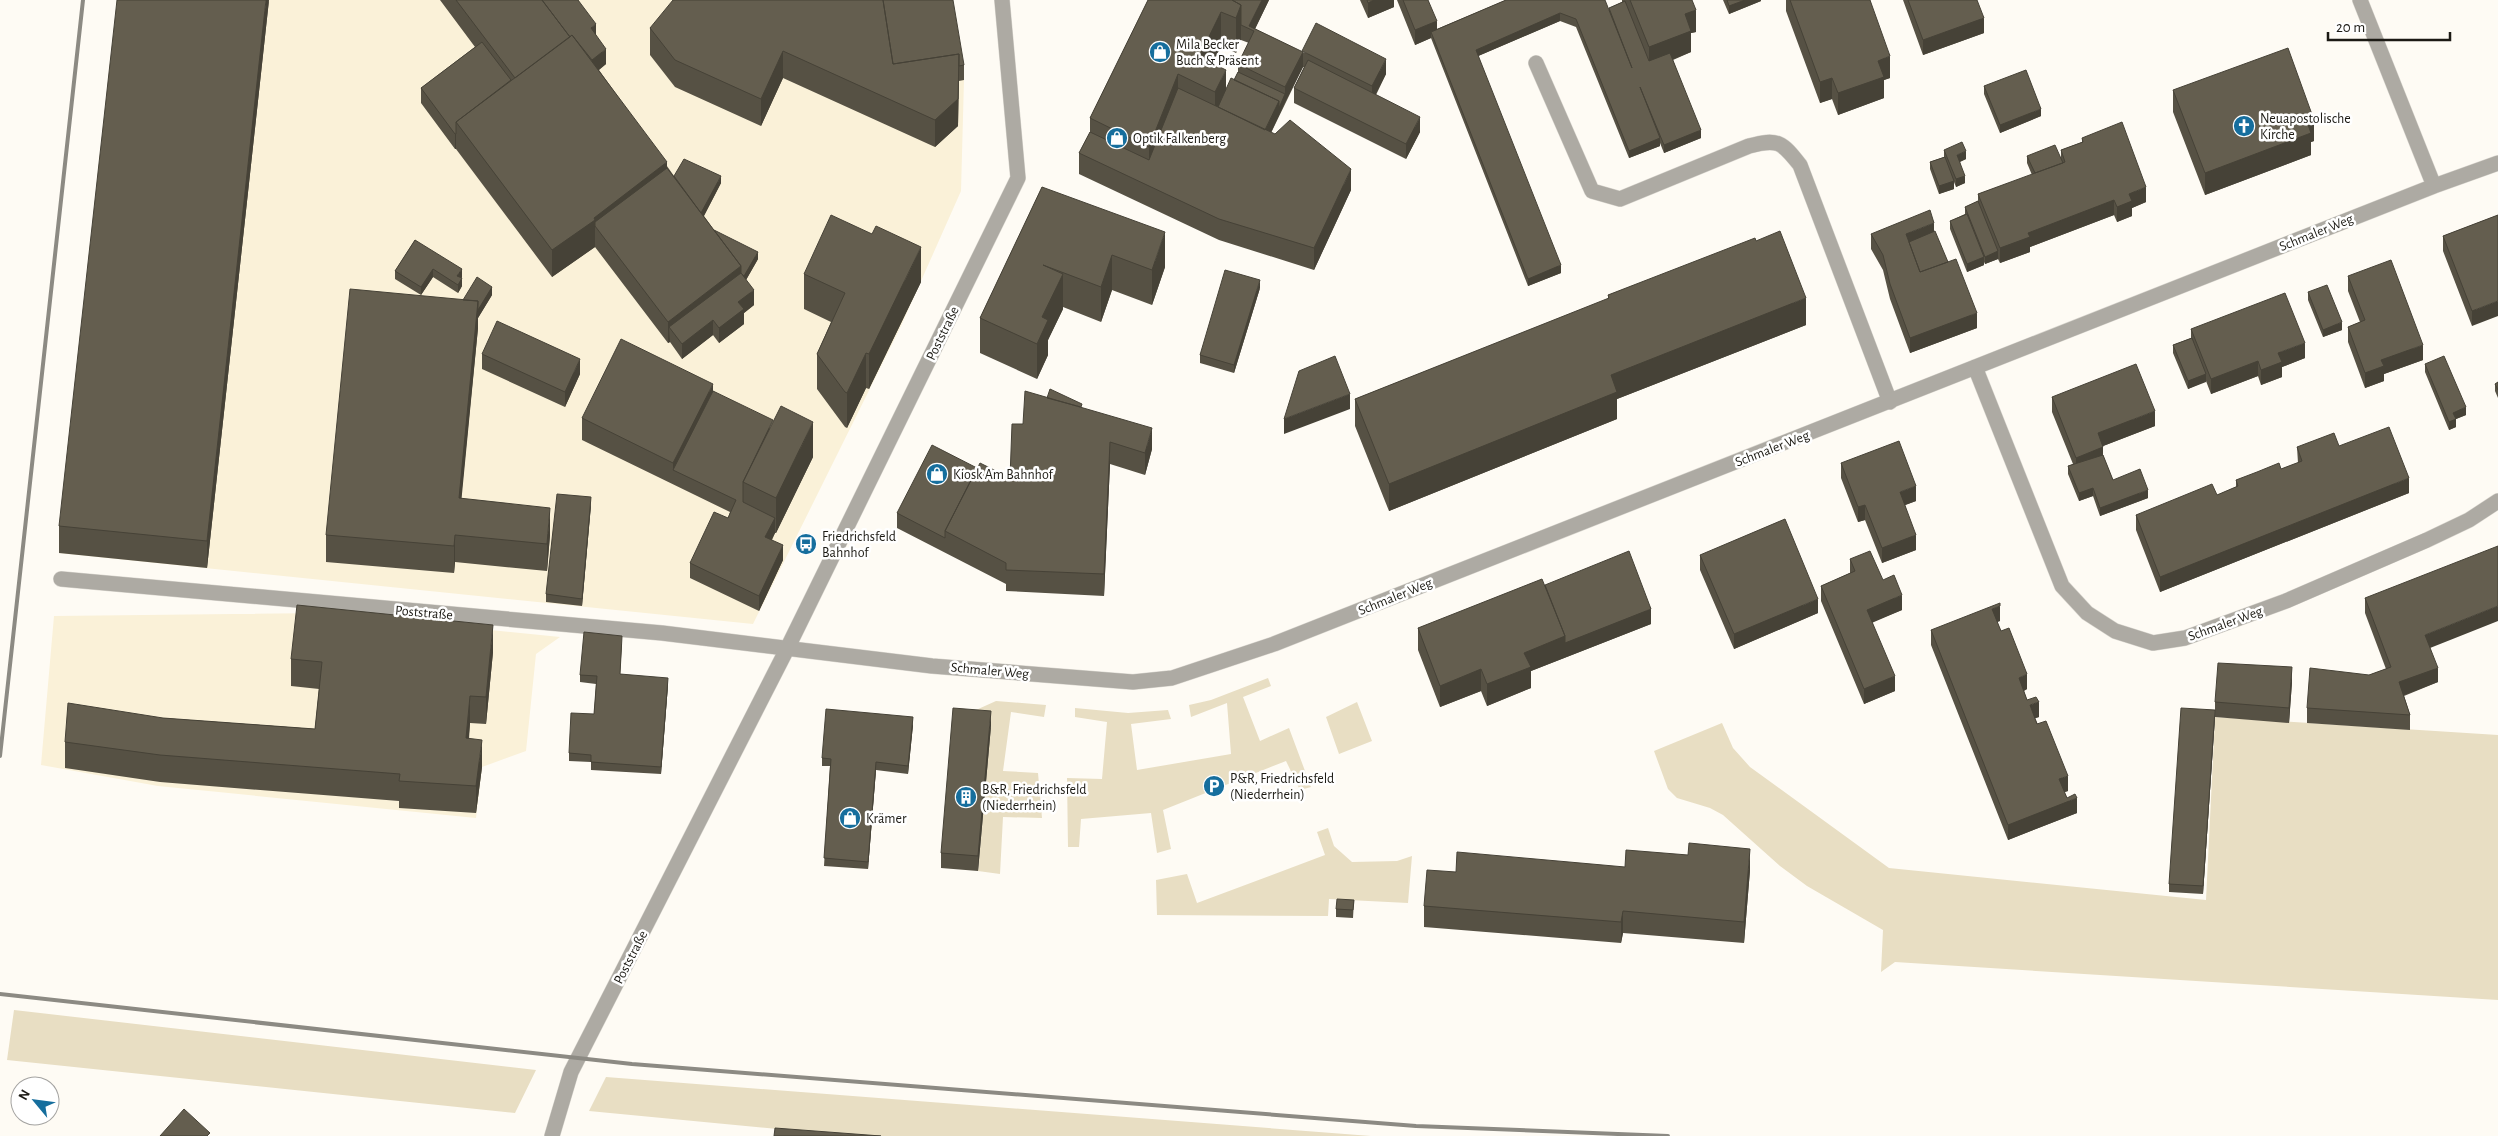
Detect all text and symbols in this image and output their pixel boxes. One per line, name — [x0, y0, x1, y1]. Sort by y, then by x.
scale bar — [2328, 10, 2450, 42]
text: 20 m — [2336, 20, 2365, 35]
place label: Mila Becker Buch & Präsent — [1176, 38, 1259, 68]
shop icon: Mila Becker Buch & Präsent — [1148, 40, 1172, 64]
place label: Neuapostolische Kirche — [2260, 112, 2351, 142]
church icon: Neuapostolische Kirche — [2232, 114, 2256, 138]
shop icon: Optik Falkenberg — [1105, 126, 1129, 150]
place label: Optik Falkenberg — [1133, 132, 1226, 146]
street label: Schmaler Weg — [2277, 212, 2355, 254]
street label: Poststraße — [924, 304, 962, 363]
street label: Schmaler Weg — [1733, 428, 1812, 469]
shop icon: Kiosk Am Bahnhof — [925, 462, 949, 486]
place label: Kiosk Am Bahnhof — [953, 468, 1053, 482]
place label: Friedrichsfeld Bahnhof — [822, 530, 896, 560]
bus stop icon: Friedrichsfeld Bahnhof — [794, 532, 818, 556]
street label: Schmaler Weg — [1356, 576, 1434, 618]
street label: Poststraße — [394, 603, 453, 622]
street label: Schmaler Weg — [2186, 604, 2265, 644]
street label: Schmaler Weg — [950, 661, 1030, 681]
place label: P&R, Friedrichsfeld (Niederrhein) — [1230, 772, 1334, 802]
parking icon: P&R, Friedrichsfeld (Niederrhein) — [1202, 774, 1226, 798]
place label: B&R, Friedrichsfeld (Niederrhein) — [982, 783, 1087, 813]
building icon: B&R, Friedrichsfeld (Niederrhein) — [954, 785, 978, 809]
shop icon: Krämer — [838, 806, 862, 830]
place label: Krämer — [866, 812, 907, 826]
street label: Poststraße — [612, 928, 650, 986]
north arrow — [10, 1076, 60, 1126]
text: N — [16, 1088, 33, 1103]

